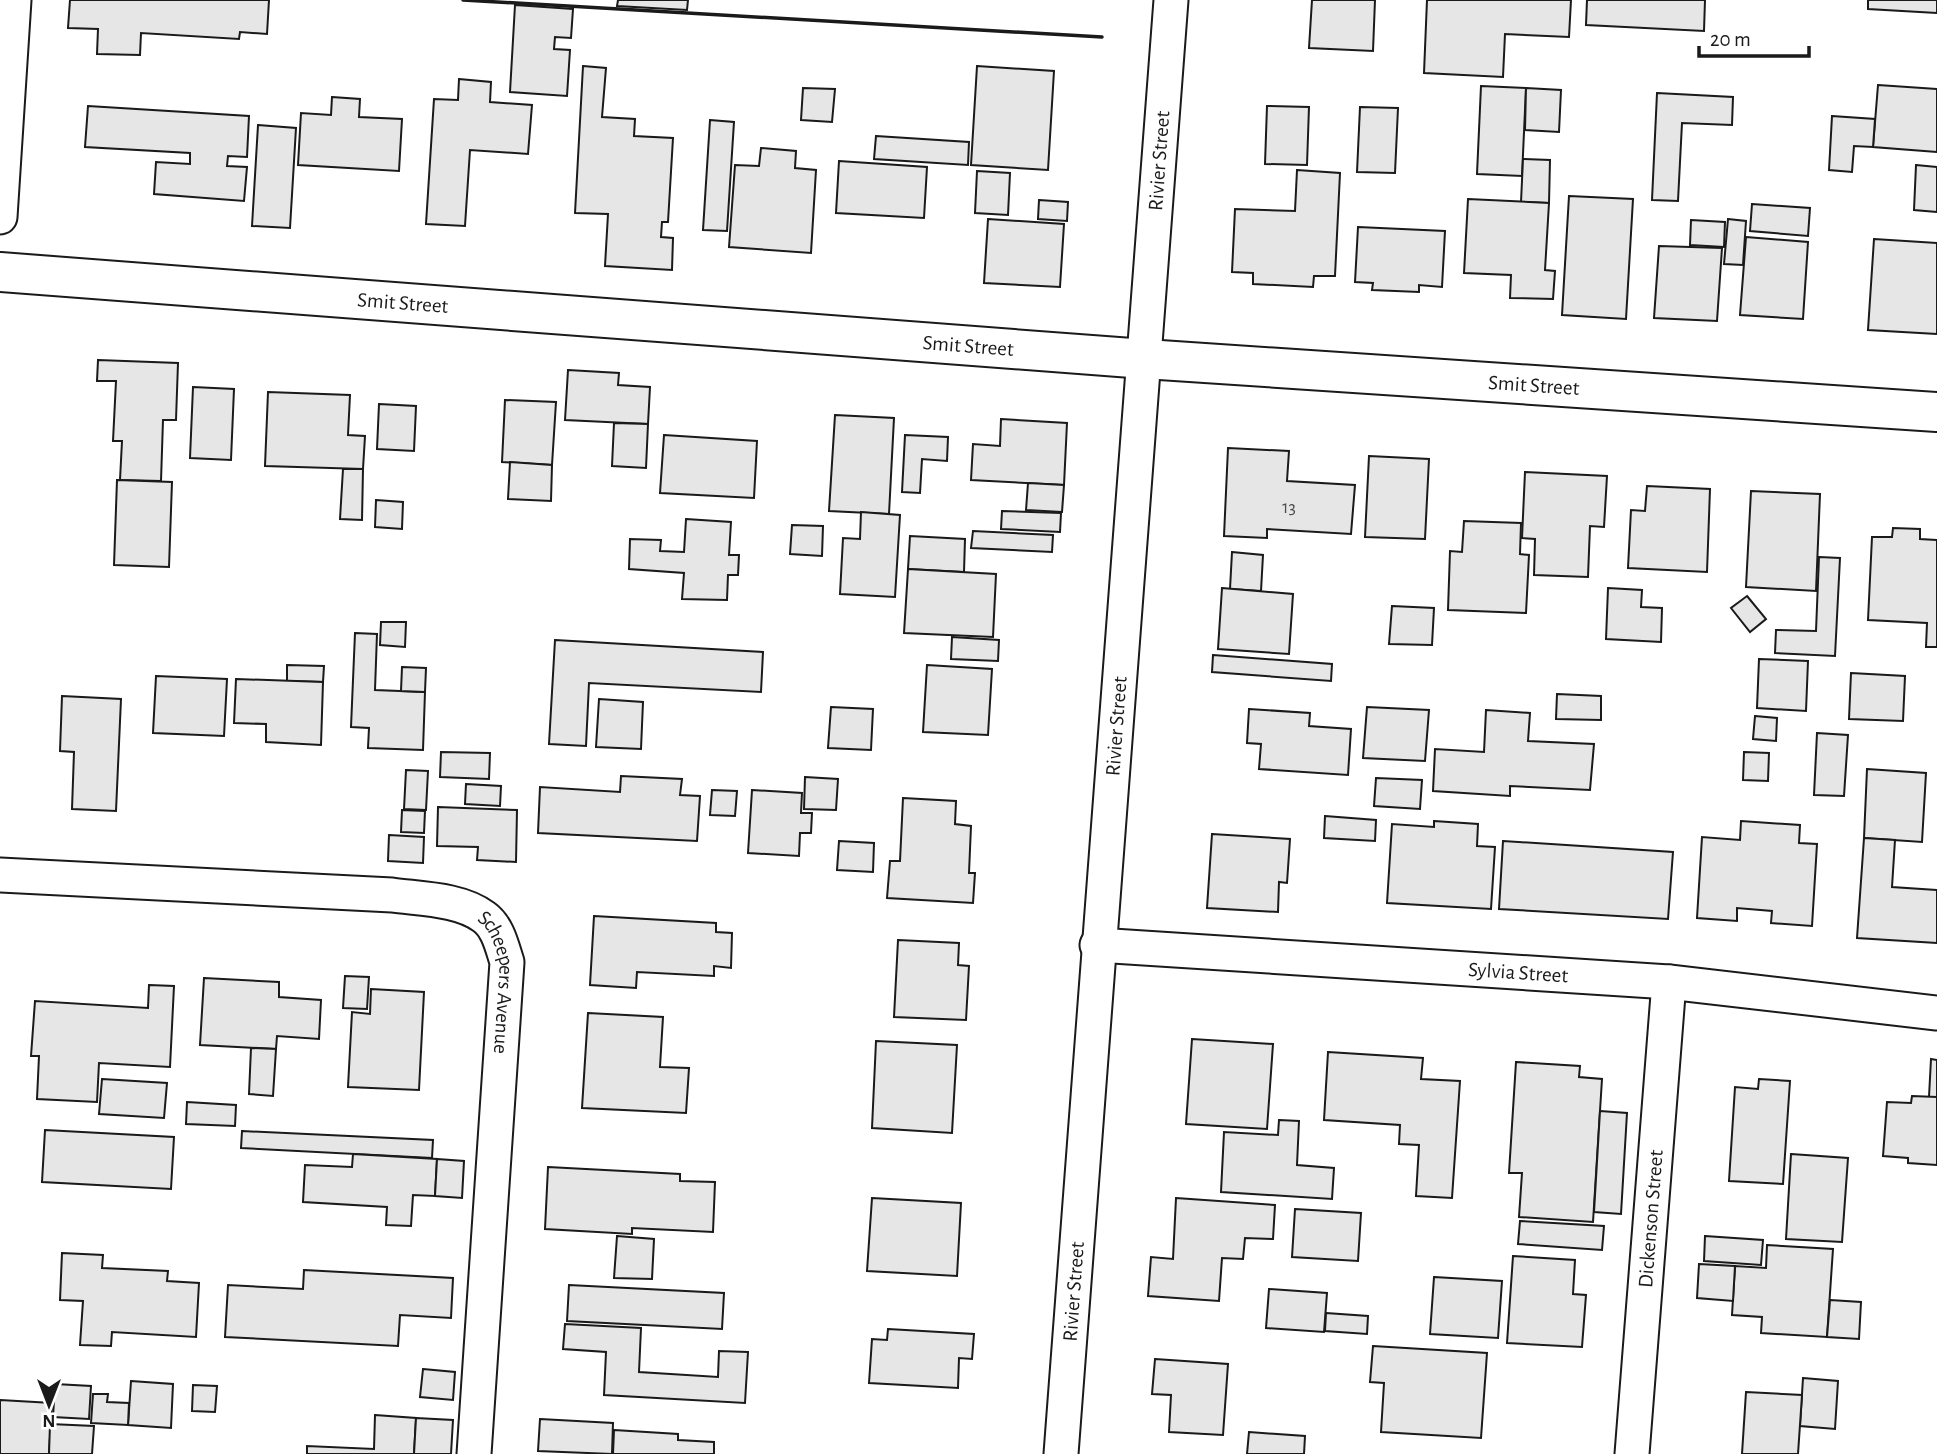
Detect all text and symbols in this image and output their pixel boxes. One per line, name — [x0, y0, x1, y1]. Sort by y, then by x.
scale bar — [1699, 14, 1809, 58]
text: 20 m — [1710, 29, 1751, 50]
street label: Rivier Street — [1145, 110, 1174, 211]
street label: Smit Street — [357, 289, 449, 317]
street label: Smit Street — [922, 332, 1015, 360]
street label: Smit Street — [1488, 372, 1580, 399]
house number: 13 — [1282, 499, 1296, 517]
street label: Rivier Street — [1102, 675, 1131, 777]
street label: Scheepers Avenue — [474, 907, 518, 1055]
street label: Sylvia Street — [1467, 959, 1569, 986]
street label: Dickenson Street — [1635, 1149, 1667, 1288]
street label: Rivier Street — [1060, 1240, 1088, 1342]
north arrow — [14, 1370, 84, 1440]
text: N — [42, 1411, 56, 1430]

